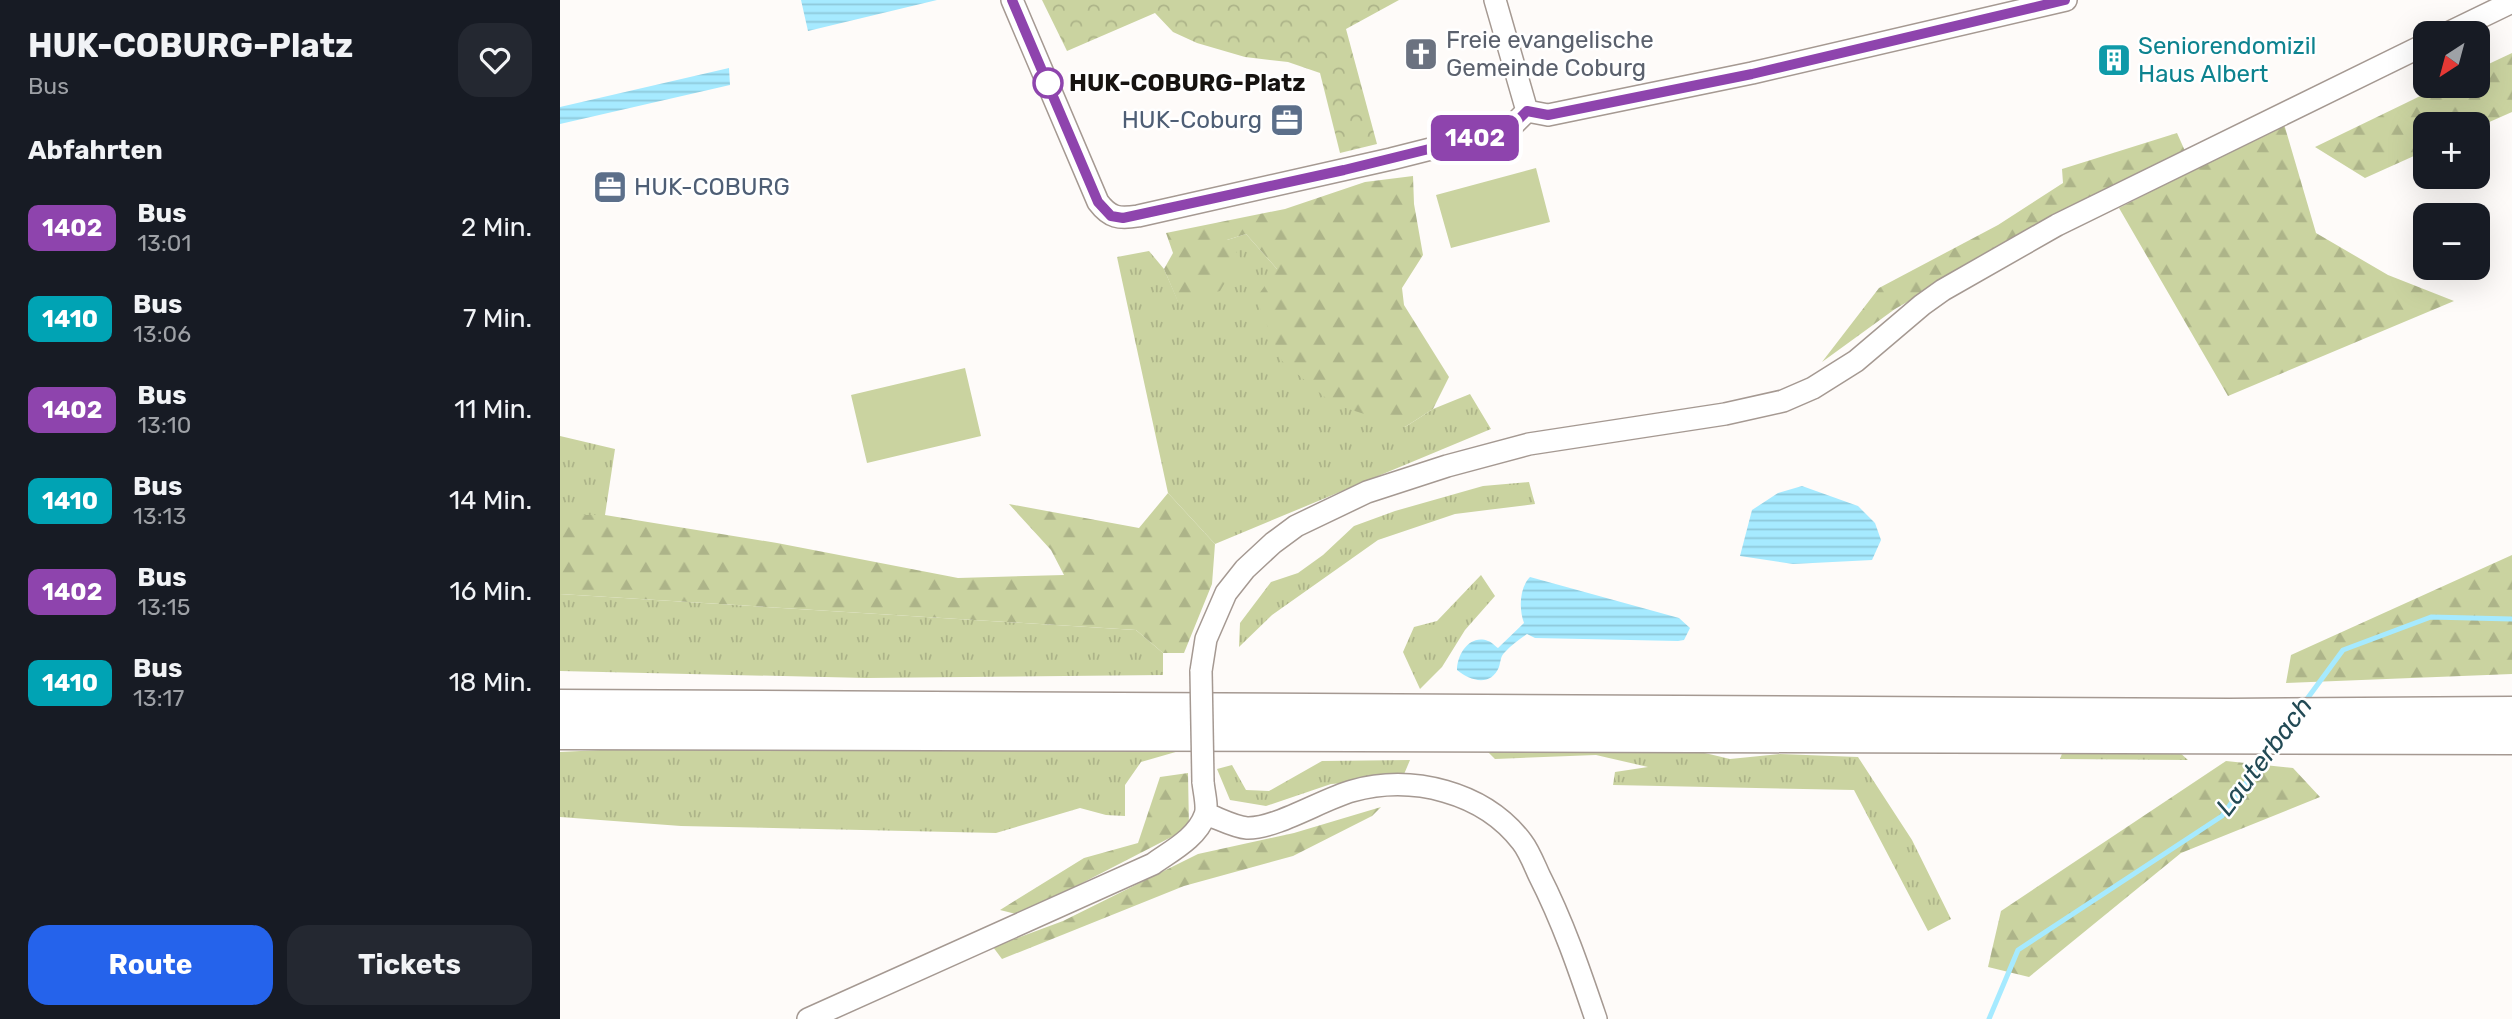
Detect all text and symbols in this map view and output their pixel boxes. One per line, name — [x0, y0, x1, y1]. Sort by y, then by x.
north arrow — [2413, 21, 2490, 98]
map controls — [2413, 21, 2490, 280]
button: heart — [458, 23, 532, 97]
text: HUK-COBURG-Platz — [28, 26, 353, 65]
place label: Freie evangelische Gemeinde Coburg — [1446, 26, 1654, 82]
place label: Seniorendomizil Haus Albert — [2138, 32, 2316, 88]
church icon: Freie evangelische Gemeinde Coburg — [1402, 35, 1440, 73]
building icon: Seniorendomizil Haus Albert — [2095, 41, 2133, 79]
marker: HUK-COBURG-Platz — [1033, 68, 1063, 98]
place label: HUK-COBURG-Platz — [1069, 69, 1306, 97]
text: Bus — [28, 72, 69, 100]
office icon: HUK-Coburg — [1268, 101, 1306, 139]
place label: HUK-Coburg — [1122, 106, 1262, 134]
button: + — [2413, 112, 2490, 189]
line badge: 1402 — [1426, 115, 1524, 161]
text: 1402 — [1445, 124, 1505, 152]
text: Abfahrten — [28, 135, 163, 166]
office icon: HUK-COBURG — [591, 168, 629, 206]
place label: HUK-COBURG — [634, 173, 790, 201]
text: Bus — [137, 198, 187, 229]
button: − — [2413, 203, 2490, 280]
text: 2 Min. — [461, 212, 532, 243]
text: 1402 — [42, 214, 102, 242]
text: 13:01 — [137, 229, 191, 257]
text: Bus — [133, 289, 182, 320]
text: 7 Min. — [463, 303, 532, 334]
text: 1410 — [42, 305, 98, 333]
text: 13:06 — [133, 320, 191, 348]
text: Bus — [137, 380, 187, 411]
text: 11 Min. — [454, 394, 532, 425]
text: 1402 — [42, 396, 102, 424]
text: 13:10 — [137, 411, 191, 439]
text: Bus — [133, 471, 182, 502]
text: 14 Min. — [449, 485, 532, 516]
text: 1410 — [42, 487, 98, 515]
text: 13:13 — [133, 502, 186, 530]
text: Bus — [137, 562, 187, 593]
text: 16 Min. — [450, 576, 532, 607]
text: 1402 — [42, 578, 102, 606]
text: 13:15 — [137, 593, 190, 621]
text: Bus — [133, 653, 182, 684]
text: 18 Min. — [449, 667, 532, 698]
text: 1410 — [42, 669, 98, 697]
text: 13:17 — [133, 684, 184, 712]
water label: Lauterbach — [2210, 691, 2319, 822]
button: Route — [28, 925, 273, 1005]
button: Tickets — [287, 925, 532, 1005]

